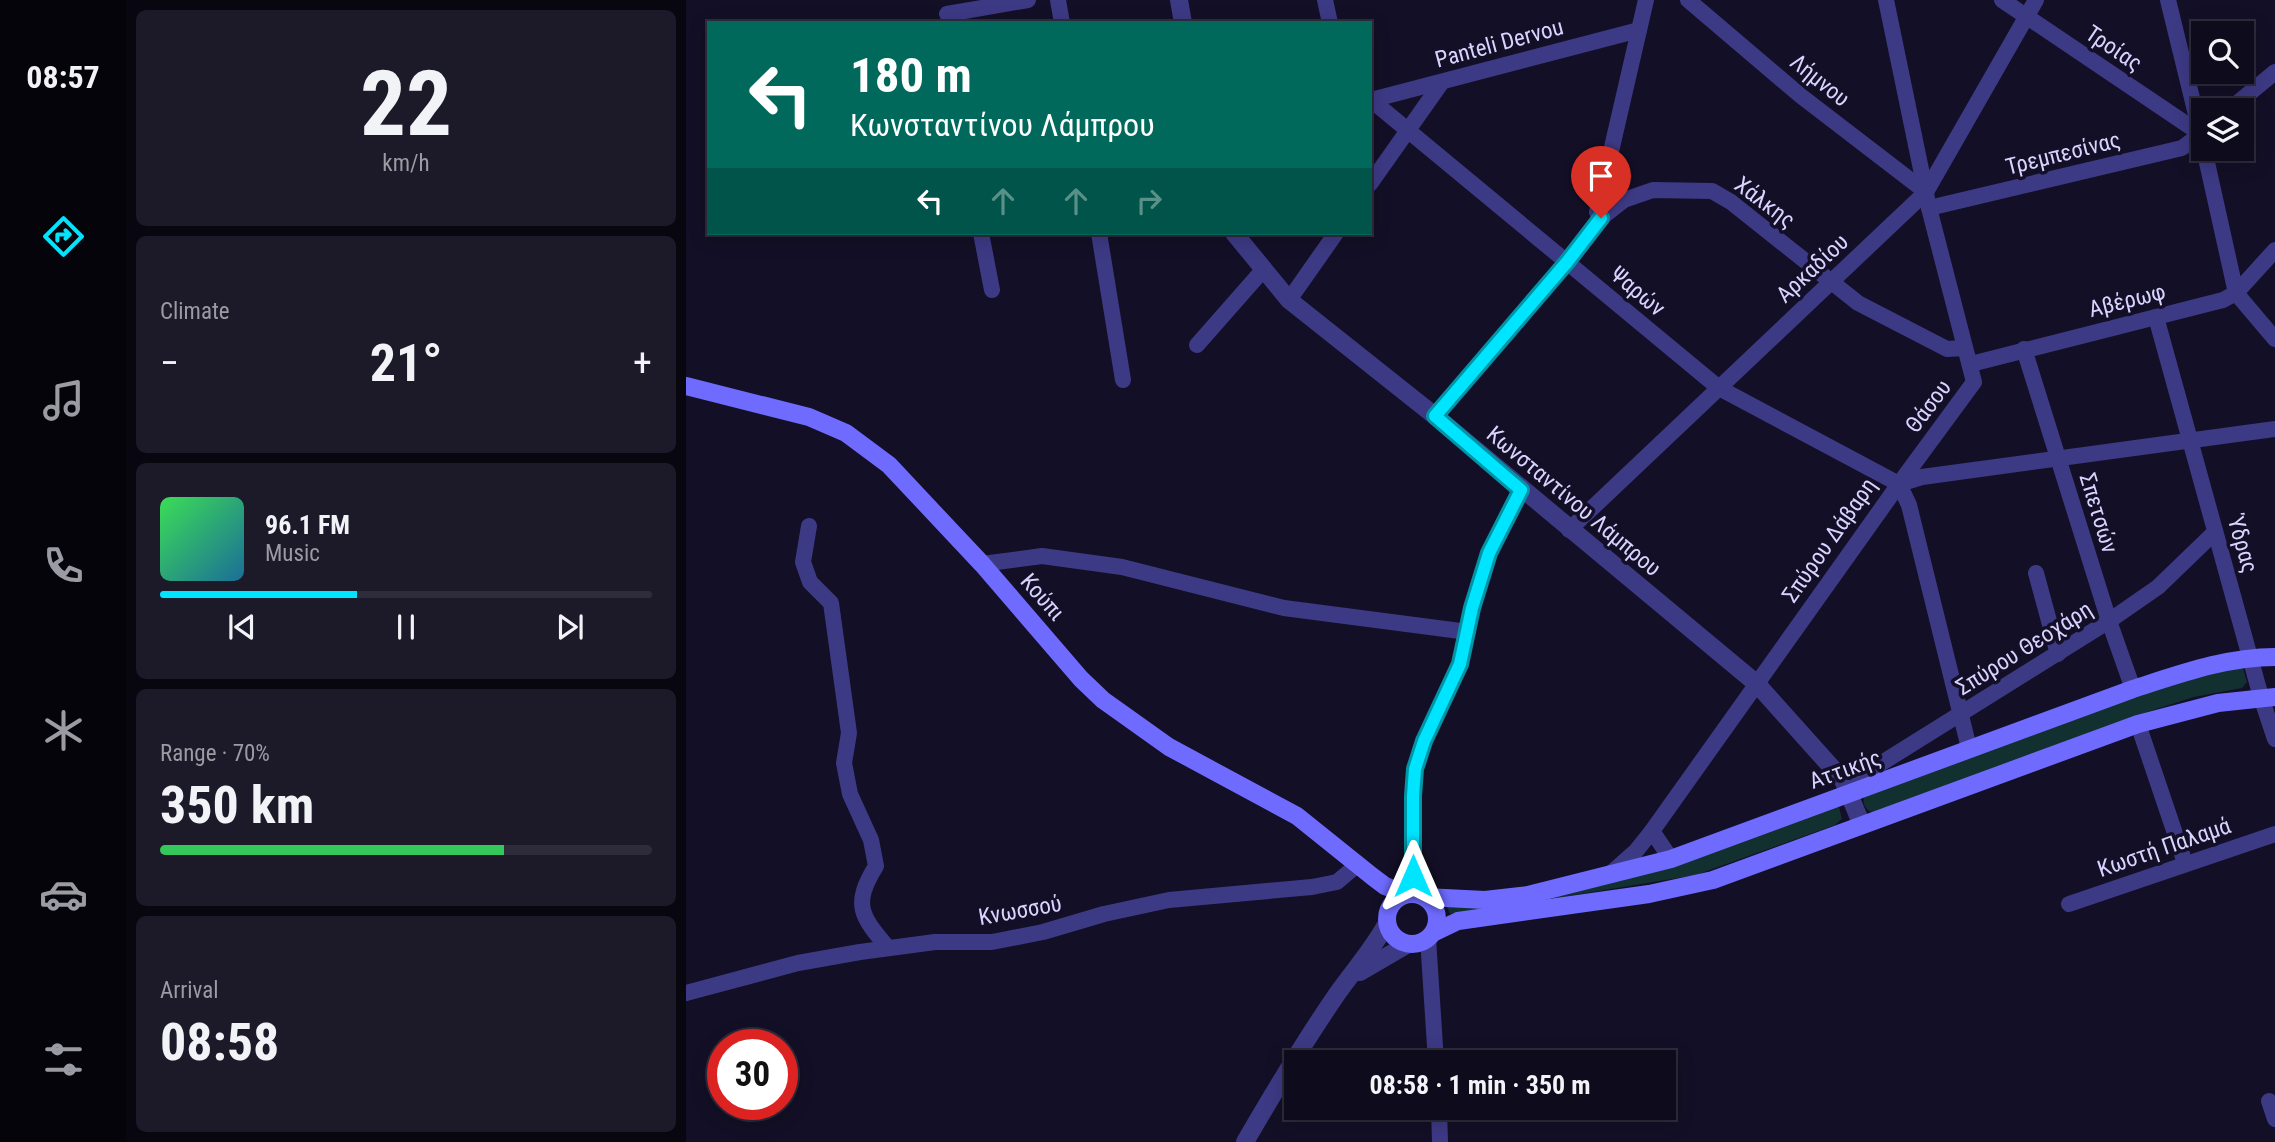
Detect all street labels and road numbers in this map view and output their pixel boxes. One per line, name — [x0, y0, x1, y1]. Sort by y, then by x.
street label: Panteli Dervou — [1432, 13, 1566, 74]
street label: Τροίας — [2080, 20, 2147, 77]
street label: Λήμνου — [1785, 48, 1855, 112]
street label: Τρεμπεσίνας — [2003, 126, 2123, 181]
street label: Χάλκης — [1729, 171, 1800, 234]
street label: Αρκαδίου — [1771, 228, 1854, 308]
street label: Ψαρών — [1605, 261, 1671, 322]
street label: Αβέρωφ — [2086, 278, 2168, 323]
street label: Θάσου — [1900, 375, 1957, 438]
street label: Κωνσταντίνου Λάμπρου — [1481, 421, 1666, 582]
street label: Σπετσών — [2074, 470, 2124, 557]
street label: Σπύρου Δάβαρη — [1777, 473, 1882, 608]
street label: Ύδρας — [2221, 511, 2264, 576]
street label: Κούπι — [1015, 568, 1070, 626]
street label: Σπύρου Θεοχάρη — [1951, 596, 2097, 701]
street label: Αττικής — [1806, 744, 1885, 795]
street label: Κωστή Παλαμά — [2094, 812, 2234, 883]
street label: Κνωσσού — [976, 890, 1064, 931]

